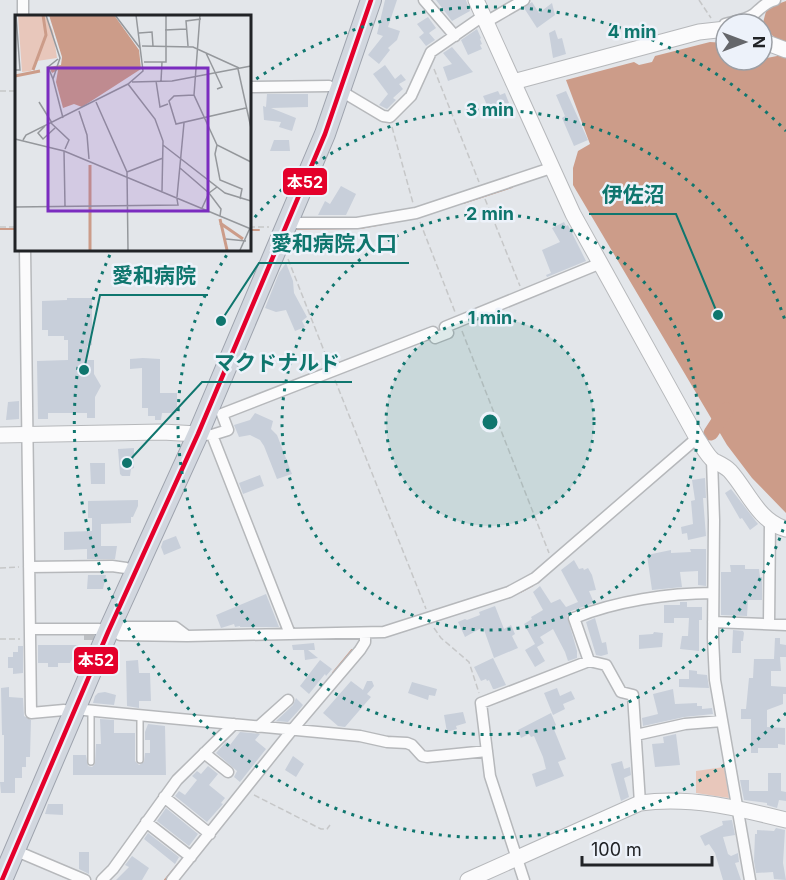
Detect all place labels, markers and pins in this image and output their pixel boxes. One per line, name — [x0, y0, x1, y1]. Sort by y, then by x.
callout: 伊佐沼 — [589, 175, 676, 214]
callout: 愛和病院入口 — [259, 224, 409, 263]
callout: 愛和病院 — [100, 256, 208, 295]
callout: マクドナルド — [202, 343, 352, 382]
centre of rings — [480, 412, 500, 432]

